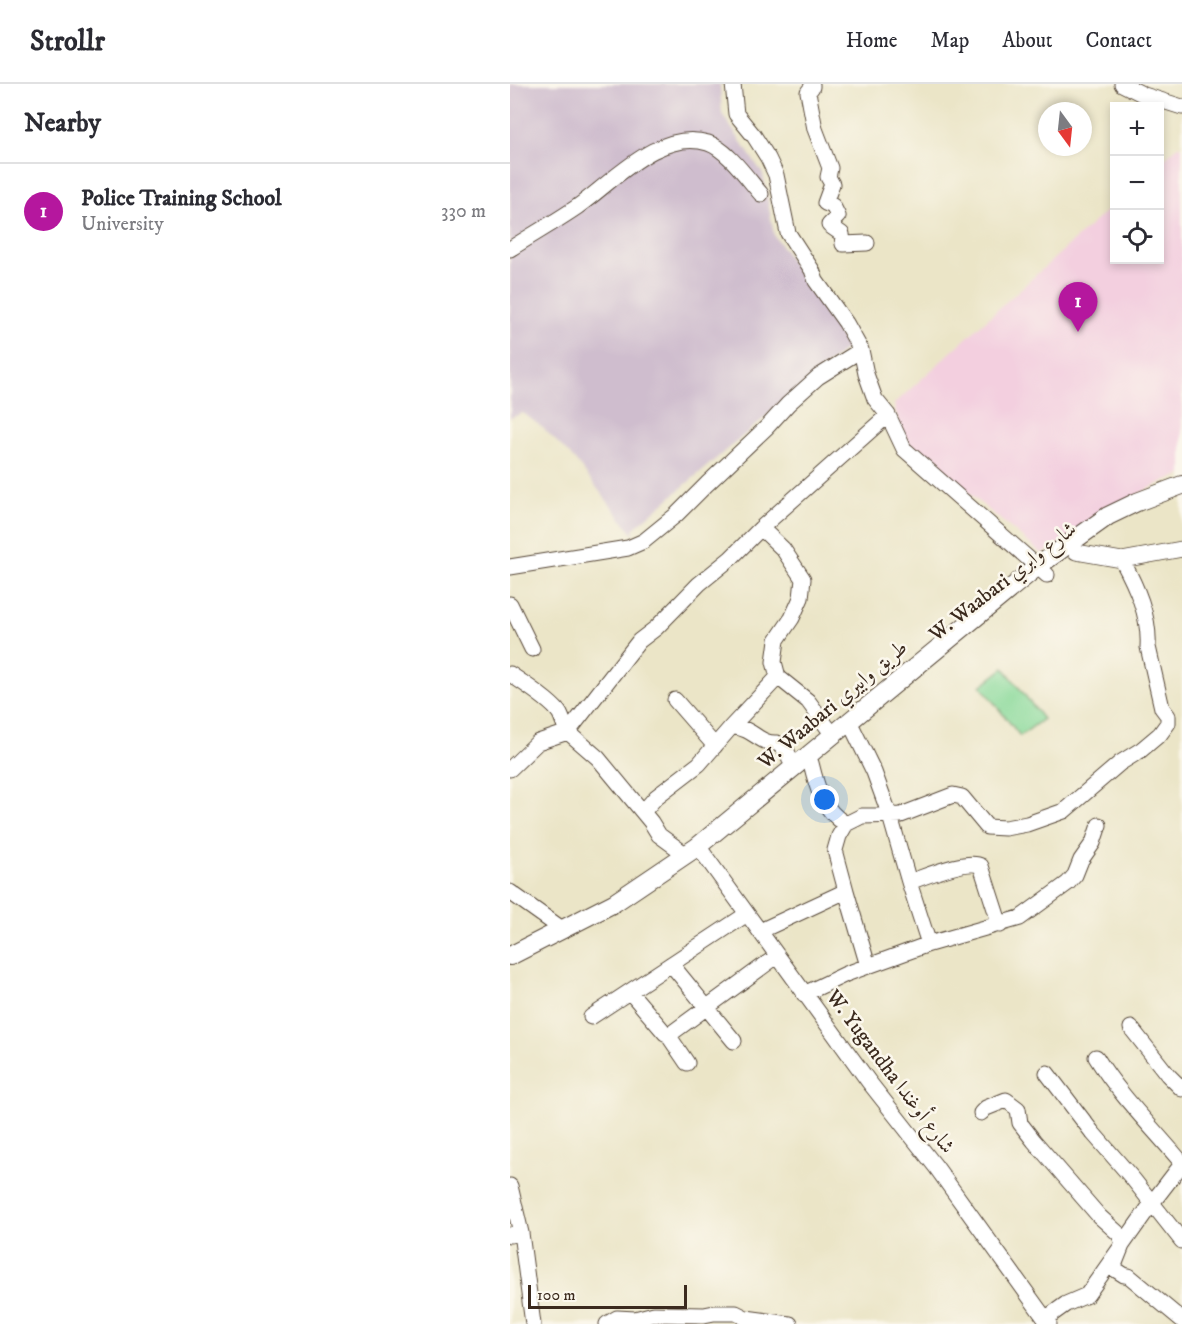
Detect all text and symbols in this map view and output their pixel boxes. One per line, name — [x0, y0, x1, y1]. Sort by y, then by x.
text: Strollr — [30, 24, 105, 59]
text: Home — [846, 28, 898, 54]
text: Map — [931, 28, 969, 54]
text: About — [1002, 28, 1053, 54]
text: Contact — [1086, 28, 1152, 54]
north arrow — [1038, 102, 1092, 156]
map controls — [1110, 102, 1164, 264]
button: + — [1110, 102, 1164, 156]
text: Nearby — [24, 107, 101, 140]
button: − — [1110, 156, 1164, 210]
text: Police Training School — [81, 185, 282, 212]
text: 1 — [40, 199, 47, 224]
text: 330 m — [441, 199, 486, 224]
button: locate — [1110, 210, 1164, 264]
text: University — [81, 212, 164, 237]
pin: 1 — [1058, 282, 1098, 332]
street label: W. Waabari شارع وابري — [923, 516, 1084, 651]
street label: W. Waabari طريق وابيري — [752, 635, 914, 777]
your location — [810, 785, 839, 814]
street label: W. Yugandha شارع أوغندا — [816, 982, 963, 1162]
scale bar — [528, 1282, 687, 1310]
text: 100 m — [537, 1285, 576, 1305]

